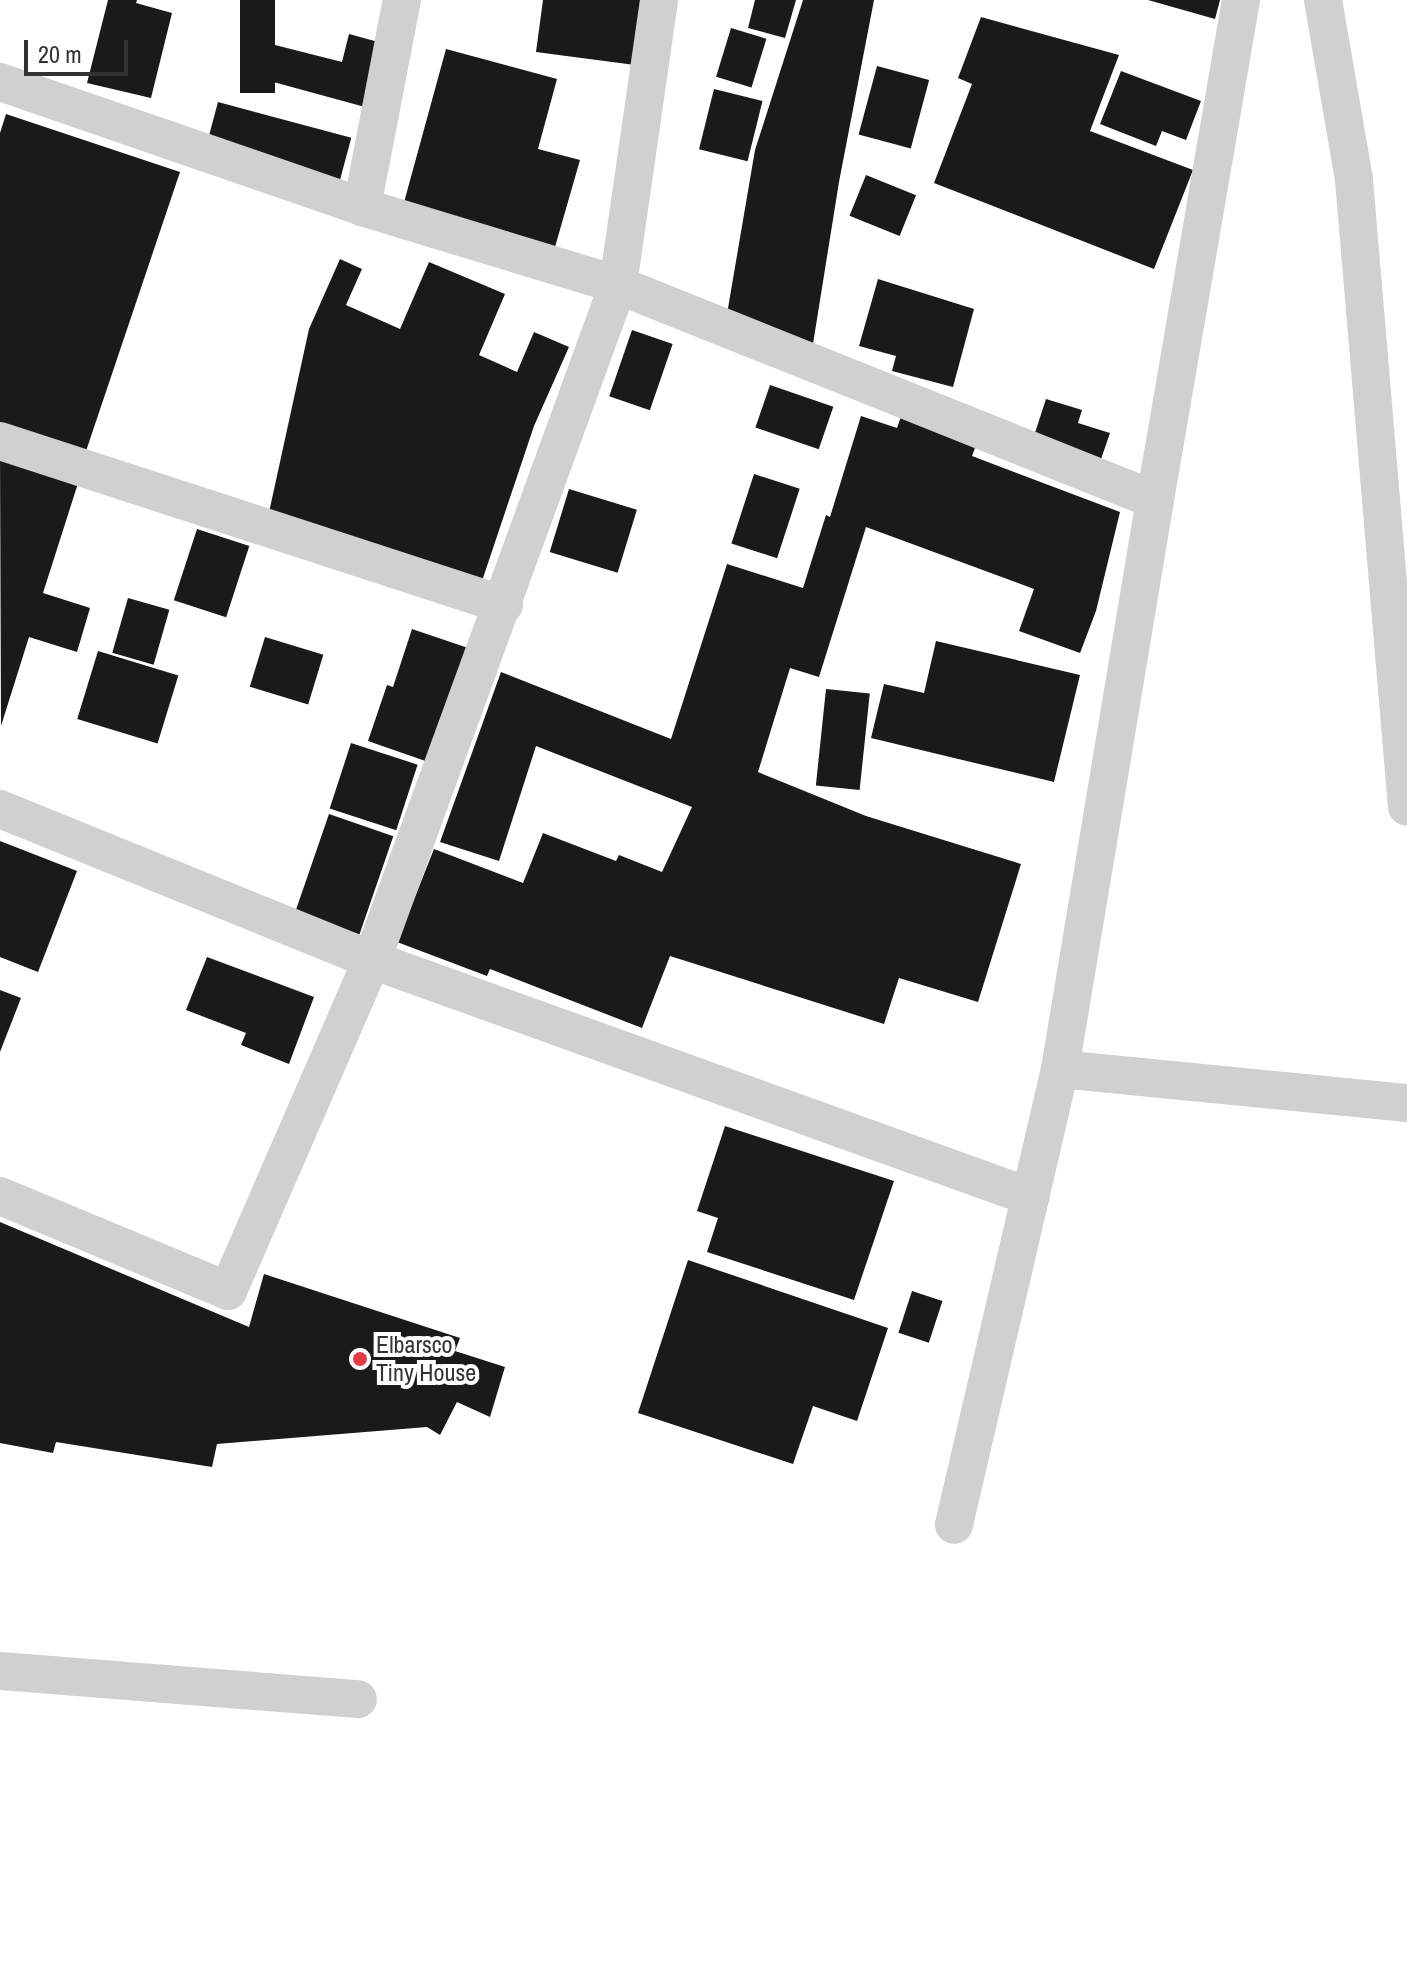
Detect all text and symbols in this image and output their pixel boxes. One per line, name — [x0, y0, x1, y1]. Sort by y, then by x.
scale bar — [28, 24, 132, 74]
text: 20 m — [38, 38, 82, 70]
place label: Elbarsco Tiny House — [376, 1331, 476, 1387]
marker: Elbarsco Tiny House — [351, 1350, 369, 1368]

